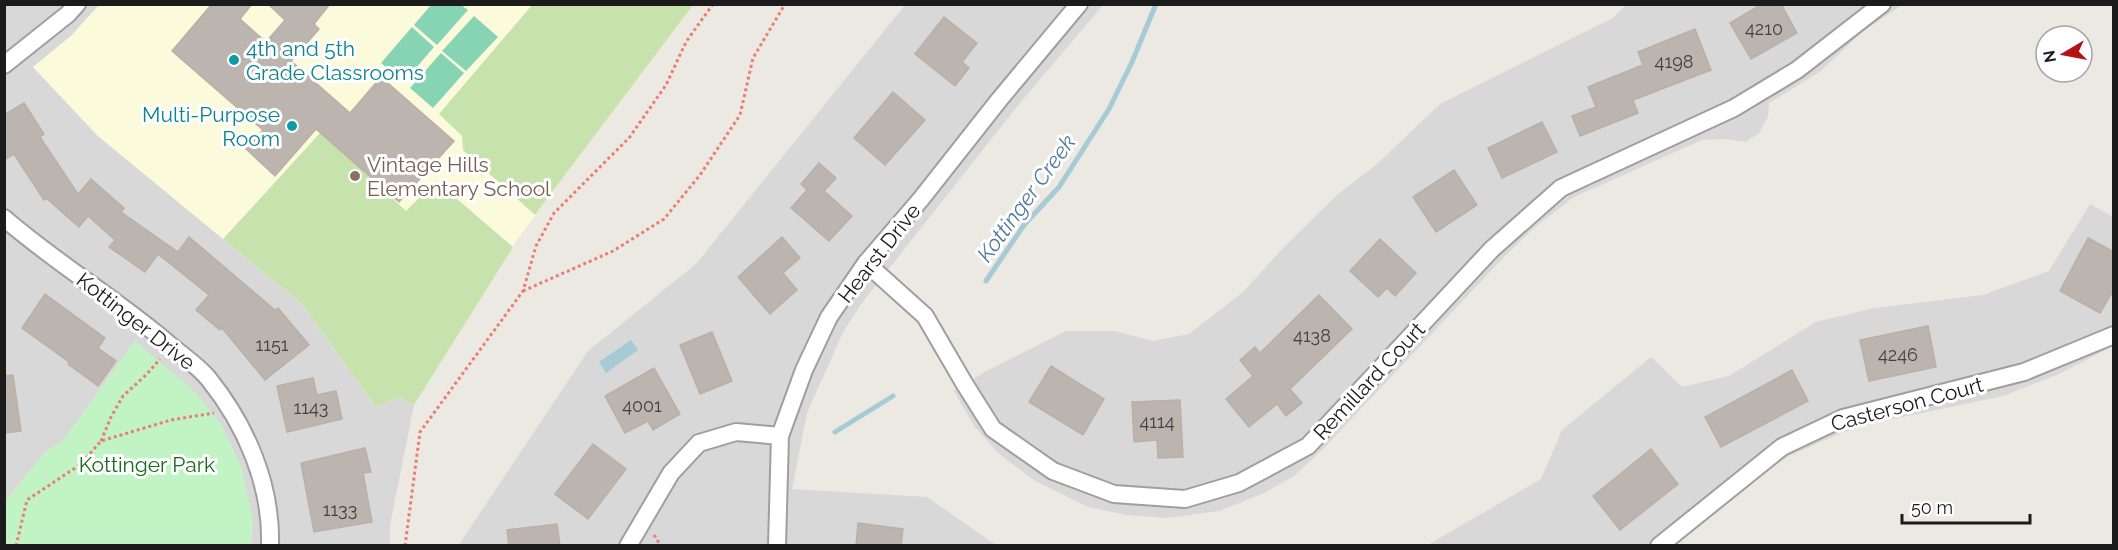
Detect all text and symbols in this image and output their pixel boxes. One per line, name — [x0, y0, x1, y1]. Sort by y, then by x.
house number: 4210 — [1745, 18, 1783, 39]
north arrow — [2034, 24, 2094, 84]
place label: 4th and 5th Grade Classrooms — [246, 36, 424, 85]
text: N — [2039, 49, 2060, 64]
house number: 4198 — [1655, 51, 1693, 72]
marker: 4th and 5th Grade Classrooms — [227, 53, 241, 67]
place label: Multi-Purpose Room — [142, 102, 280, 151]
marker: Multi-Purpose Room — [285, 119, 299, 133]
water label: Kottinger Creek — [971, 129, 1081, 267]
place label: Vintage Hills Elementary School — [367, 152, 551, 201]
marker: Vintage Hills Elementary School — [348, 169, 362, 183]
street label: Hearst Drive — [832, 198, 926, 308]
street label: Kottinger Drive — [72, 267, 200, 375]
street label: Remillard Court — [1308, 317, 1430, 445]
house number: 4138 — [1293, 325, 1331, 346]
house number: 1151 — [256, 334, 289, 355]
house number: 4246 — [1878, 344, 1918, 365]
street label: Casterson Court — [1828, 372, 1986, 436]
house number: 4001 — [622, 395, 662, 416]
house number: 1143 — [294, 397, 328, 418]
house number: 4114 — [1139, 411, 1175, 432]
park label: Kottinger Park — [79, 452, 215, 477]
scale bar — [1902, 487, 2030, 525]
text: 50 m — [1911, 497, 1953, 518]
house number: 1133 — [323, 499, 357, 520]

